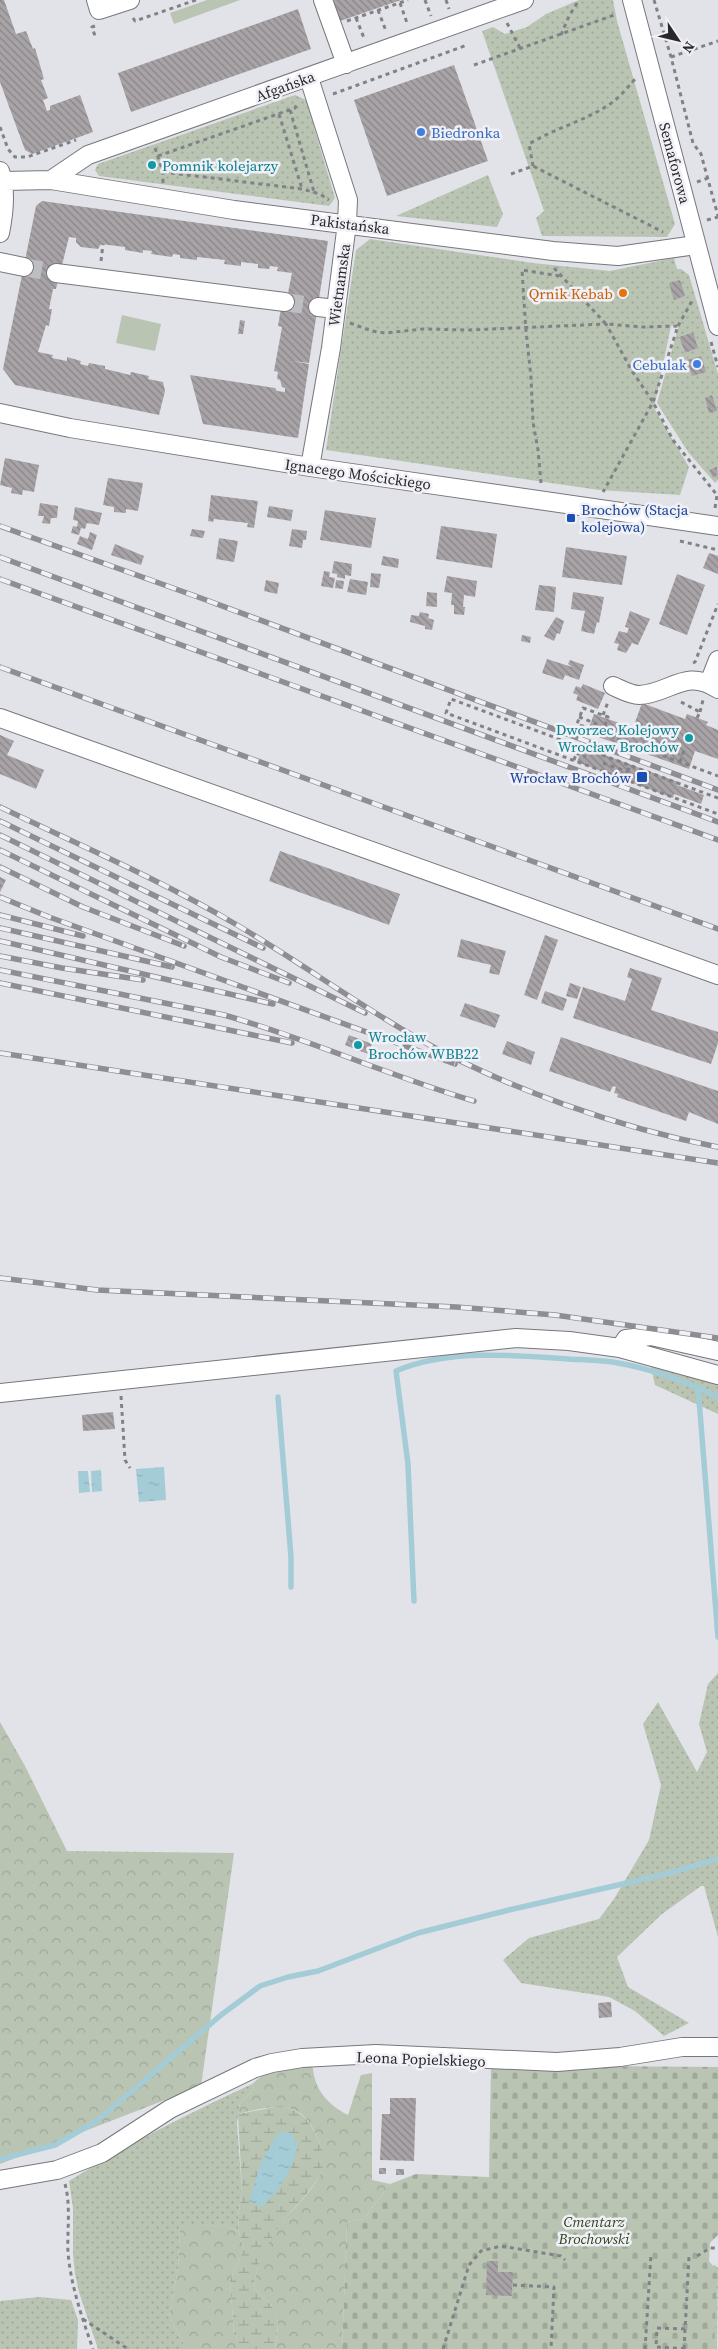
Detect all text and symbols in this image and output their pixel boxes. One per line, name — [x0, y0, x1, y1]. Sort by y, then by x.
north arrow — [653, 15, 703, 65]
text: N — [678, 38, 700, 57]
street label: Afgańska — [252, 65, 318, 106]
street label: Semaforowa — [654, 120, 696, 206]
place label: Biedronka — [431, 122, 501, 143]
marker: Biedronka — [415, 126, 427, 138]
place label: Pomnik kolejarzy — [162, 155, 279, 176]
marker: Pomnik kolejarzy — [146, 159, 158, 171]
street label: Pakistańska — [309, 209, 391, 239]
street label: Wietnamska — [323, 242, 355, 328]
place label: Qrnik Kebab — [529, 283, 613, 304]
marker: Qrnik Kebab — [617, 287, 629, 299]
place label: Cebulak — [633, 354, 688, 375]
marker: Cebulak — [691, 358, 703, 370]
street label: Ignacego Mościckiego — [284, 453, 432, 495]
place label: Brochów (Stacja kolejowa) — [581, 499, 689, 537]
marker: Brochów (Stacja kolejowa) — [565, 512, 577, 524]
place label: Dworzec Kolejowy Wrocław Brochów — [556, 719, 680, 757]
marker: Dworzec Kolejowy Wrocław Brochów — [683, 732, 695, 744]
place label: Wrocław Brochów — [509, 767, 632, 788]
marker: Wrocław Brochów — [635, 770, 649, 784]
place label: Wrocław Brochów WBB22 — [368, 1026, 479, 1064]
marker: Wrocław Brochów WBB22 — [352, 1039, 364, 1051]
street label: Leona Popielskiego — [356, 2046, 486, 2072]
park label: Cmentarz Brochowski — [558, 2211, 630, 2249]

